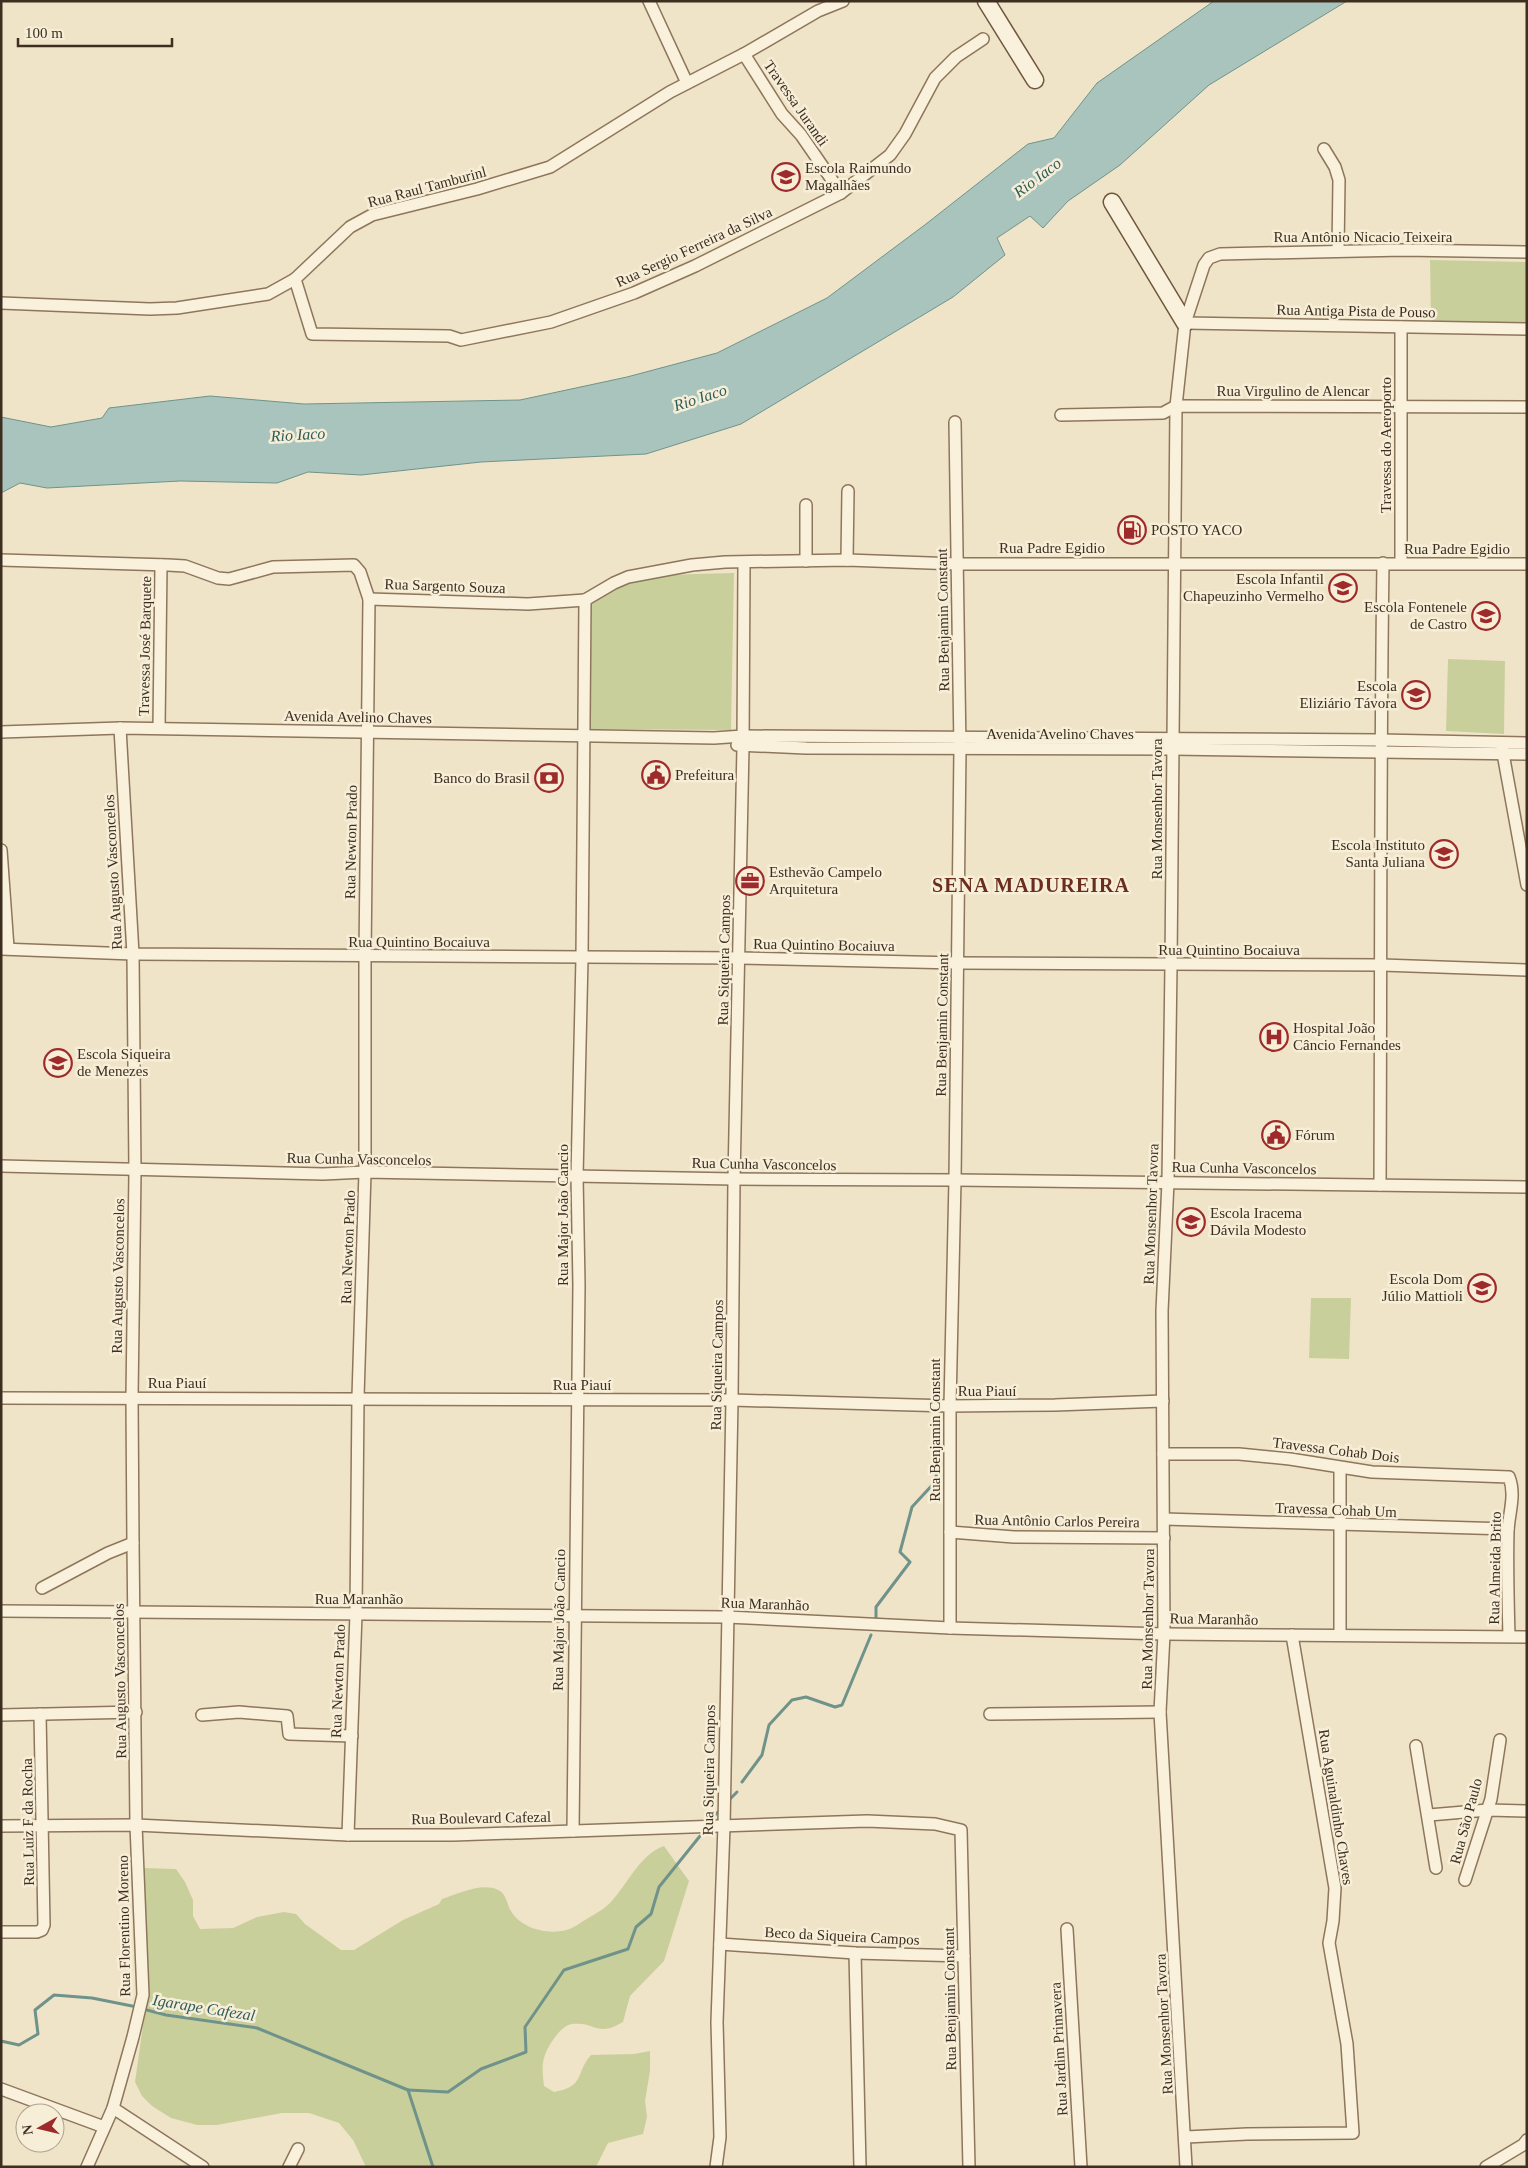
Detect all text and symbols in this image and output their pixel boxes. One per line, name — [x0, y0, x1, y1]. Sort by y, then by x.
scale bar — [18, 15, 171, 47]
text: 100 m — [25, 25, 63, 41]
street label: Travessa Jurandi — [761, 57, 831, 149]
water label: Rio Iaco — [1010, 154, 1064, 201]
place label: Escola Raimundo Magalhães — [805, 160, 911, 193]
school or university icon: Escola Raimundo Magalhães — [771, 162, 801, 192]
street label: Rua Raul Tamburinl — [366, 163, 488, 211]
street label: Rua Sergio Ferreira da Silva — [613, 204, 775, 290]
street label: Rua Antônio Nicacio Teixeira — [1273, 229, 1453, 245]
street label: Rua Antiga Pista de Pouso — [1276, 302, 1436, 320]
street label: Travessa do Aeroporto — [1378, 377, 1394, 513]
water label: Rio Iaco — [671, 381, 729, 414]
street label: Rua Virgulino de Alencar — [1216, 383, 1370, 399]
water label: Rio Iaco — [269, 425, 326, 444]
fuel station icon: POSTO YACO — [1117, 515, 1147, 545]
place label: POSTO YACO — [1151, 522, 1242, 538]
street label: Rua Padre Egidio — [999, 540, 1105, 556]
street label: Rua Padre Egidio — [1404, 541, 1510, 557]
street label: Rua Benjamin Constant — [934, 547, 952, 692]
place label: Escola Infantil Chapeuzinho Vermelho — [1183, 571, 1324, 604]
school or university icon: Escola Infantil Chapeuzinho Vermelho — [1328, 573, 1358, 603]
street label: Travessa José Barquete — [136, 575, 154, 716]
street label: Rua Sargento Souza — [384, 576, 506, 596]
place label: Escola Fontenele de Castro — [1364, 599, 1467, 632]
school or university icon: Escola Fontenele de Castro — [1471, 601, 1501, 631]
place label: Escola Eliziário Távora — [1299, 678, 1397, 711]
school or university icon: Escola Eliziário Távora — [1401, 680, 1431, 710]
street label: Avenida Avelino Chaves — [284, 708, 432, 726]
street label: Avenida Avelino Chaves — [986, 726, 1134, 742]
street label: Rua Monsenhor Tavora — [1149, 738, 1165, 880]
public building icon: Prefeitura — [641, 760, 671, 790]
bank icon: Banco do Brasil — [534, 763, 564, 793]
place label: Prefeitura — [675, 767, 734, 783]
place label: Banco do Brasil — [433, 770, 530, 786]
street label: Rua Newton Prado — [342, 785, 360, 899]
street label: Rua Augusto Vasconcelos — [101, 794, 125, 950]
place label: Escola Instituto Santa Juliana — [1331, 837, 1425, 870]
school or university icon: Escola Instituto Santa Juliana — [1429, 839, 1459, 869]
place label: Esthevão Campelo Arquitetura — [769, 864, 882, 897]
office icon: Esthevão Campelo Arquitetura — [735, 866, 765, 896]
district label: SENA MADUREIRA — [932, 874, 1130, 896]
street label: Rua Siqueira Campos — [715, 894, 733, 1026]
street label: Rua Quintino Bocaiuva — [348, 934, 490, 950]
street label: Rua Quintino Bocaiuva — [753, 936, 895, 954]
street label: Rua Quintino Bocaiuva — [1158, 942, 1300, 958]
street label: Rua Benjamin Constant — [933, 952, 951, 1097]
place label: Hospital João Câncio Fernandes — [1293, 1020, 1401, 1053]
hospital icon: Hospital João Câncio Fernandes — [1259, 1022, 1289, 1052]
place label: Escola Siqueira de Menezes — [77, 1046, 171, 1079]
school or university icon: Escola Siqueira de Menezes — [43, 1048, 73, 1078]
public building icon: Fórum — [1261, 1120, 1291, 1150]
place label: Fórum — [1295, 1127, 1335, 1143]
street label: Rua Monsenhor Tavora — [1141, 1143, 1161, 1285]
street label: Rua Major João Cancio — [555, 1144, 571, 1286]
street label: Rua Cunha Vasconcelos — [287, 1150, 432, 1168]
street label: Rua Cunha Vasconcelos — [692, 1155, 837, 1173]
street label: Rua Cunha Vasconcelos — [1172, 1159, 1317, 1177]
street label: Rua Newton Prado — [338, 1190, 358, 1304]
street label: Rua Augusto Vasconcelos — [109, 1198, 127, 1354]
place label: Escola Iracema Dávila Modesto — [1210, 1205, 1306, 1238]
school or university icon: Escola Iracema Dávila Modesto — [1176, 1207, 1206, 1237]
place label: Escola Dom Júlio Mattioli — [1382, 1271, 1463, 1304]
school or university icon: Escola Dom Júlio Mattioli — [1467, 1273, 1497, 1303]
street label: Rua Siqueira Campos — [708, 1299, 726, 1431]
street label: Rua Benjamin Constant — [927, 1358, 943, 1502]
street label: Rua Piauí — [148, 1375, 206, 1391]
street label: Rua Piauí — [553, 1377, 611, 1393]
street label: Rua Piauí — [958, 1383, 1016, 1399]
street label: Travessa Cohab Dois — [1272, 1434, 1401, 1466]
street label: Travessa Cohab Um — [1275, 1500, 1398, 1520]
street label: Rua Almeida Brito — [1486, 1511, 1504, 1625]
street label: Rua Antônio Carlos Pereira — [974, 1512, 1140, 1530]
street label: Rua Monsenhor Tavora — [1139, 1548, 1157, 1690]
street label: Rua Major João Cancio — [550, 1549, 568, 1691]
street label: Rua Maranhão — [315, 1591, 403, 1607]
street label: Rua Maranhão — [720, 1594, 810, 1614]
street label: Rua Augusto Vasconcelos — [111, 1603, 129, 1759]
street label: Rua Maranhão — [1170, 1610, 1258, 1628]
street label: Rua Newton Prado — [328, 1624, 348, 1738]
street label: Rua Siqueira Campos — [700, 1704, 718, 1836]
street label: Rua Aguinaldinho Chaves — [1316, 1728, 1356, 1886]
street label: Rua Luiz F da Rocha — [19, 1758, 37, 1886]
street label: Rua São Paulo — [1447, 1776, 1485, 1866]
street label: Rua Boulevard Cafezal — [411, 1809, 551, 1827]
street label: Rua Florentino Moreno — [115, 1855, 133, 1997]
street label: Beco da Siqueira Campos — [764, 1924, 920, 1948]
street label: Rua Benjamin Constant — [941, 1926, 959, 2071]
street label: Rua Monsenhor Tavora — [1152, 1953, 1176, 2095]
street label: Rua Jardim Primavera — [1047, 1981, 1070, 2116]
water label: Igarape Cafezal — [150, 1991, 257, 2025]
north arrow — [15, 2103, 65, 2153]
text: N — [19, 2124, 36, 2136]

